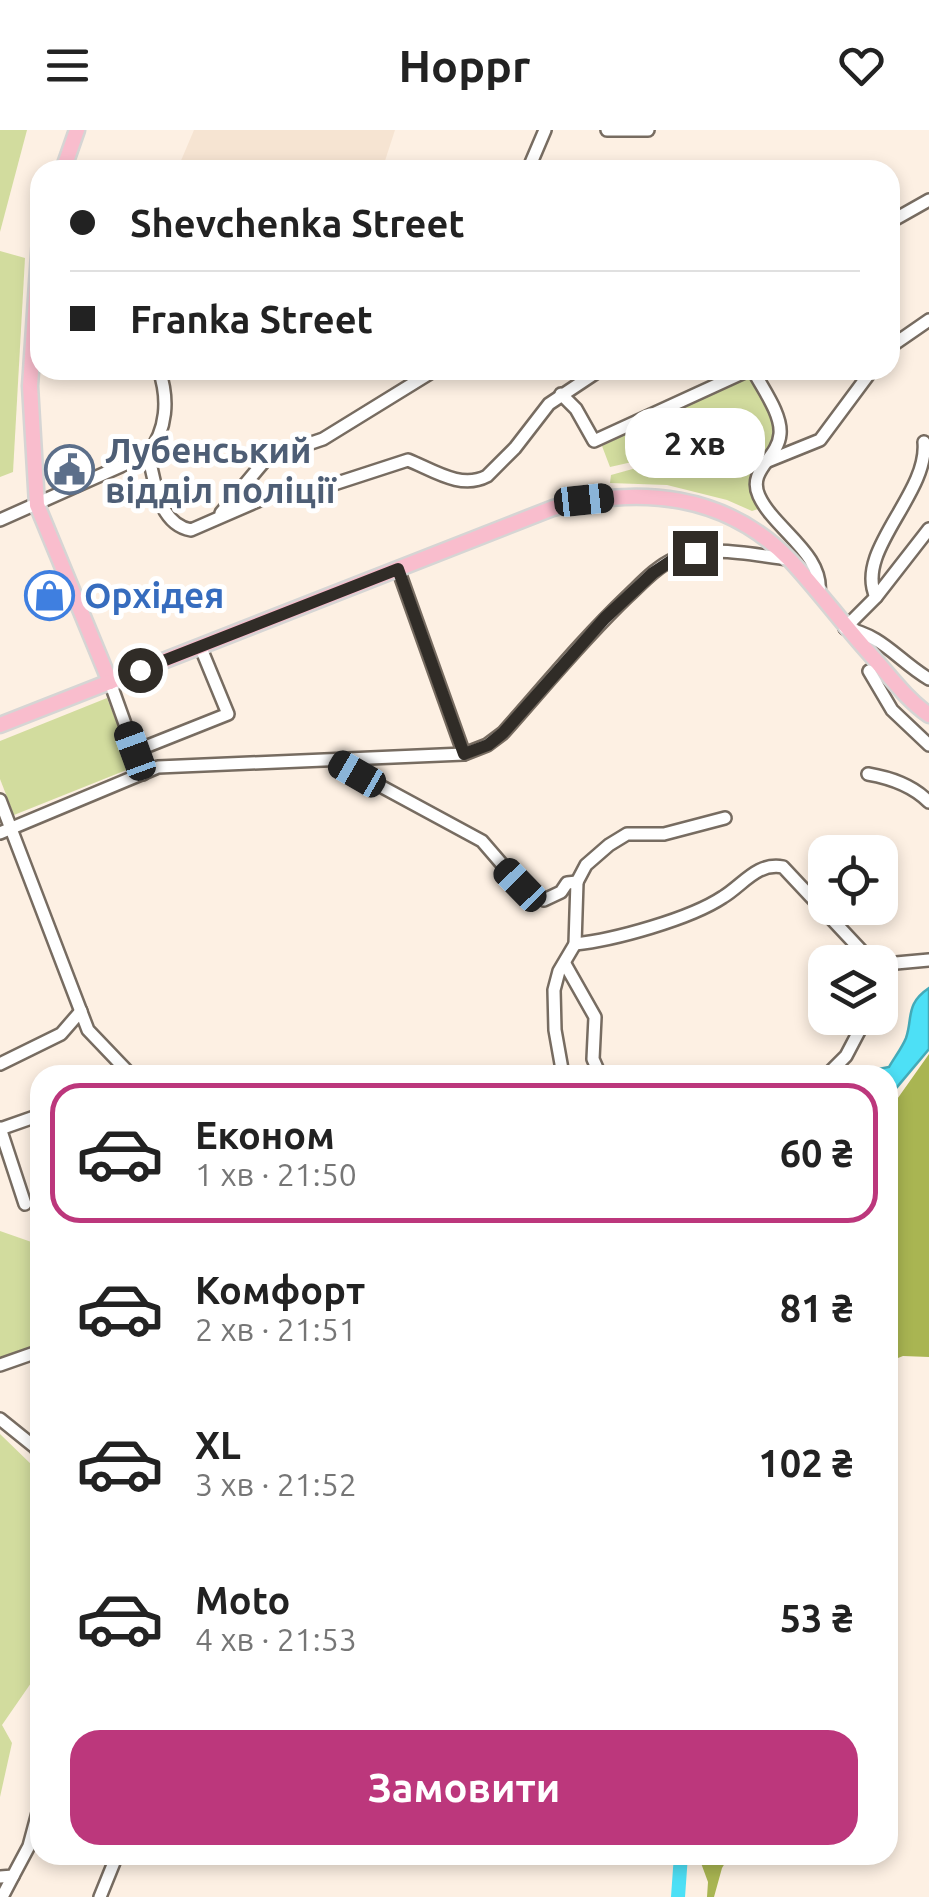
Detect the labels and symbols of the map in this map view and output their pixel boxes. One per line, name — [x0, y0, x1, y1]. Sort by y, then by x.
callout: 2 хв — [625, 408, 765, 478]
place label: Лубенський відділ поліції — [105, 430, 338, 510]
public building icon: Лубенський відділ поліції — [44, 444, 96, 496]
car — [553, 482, 615, 518]
route end — [673, 531, 718, 576]
shop icon: Орхідея — [23, 569, 75, 621]
place label: Орхідея — [84, 575, 224, 615]
route start — [118, 648, 163, 693]
car — [111, 718, 159, 784]
car — [324, 746, 390, 802]
car — [488, 853, 552, 917]

